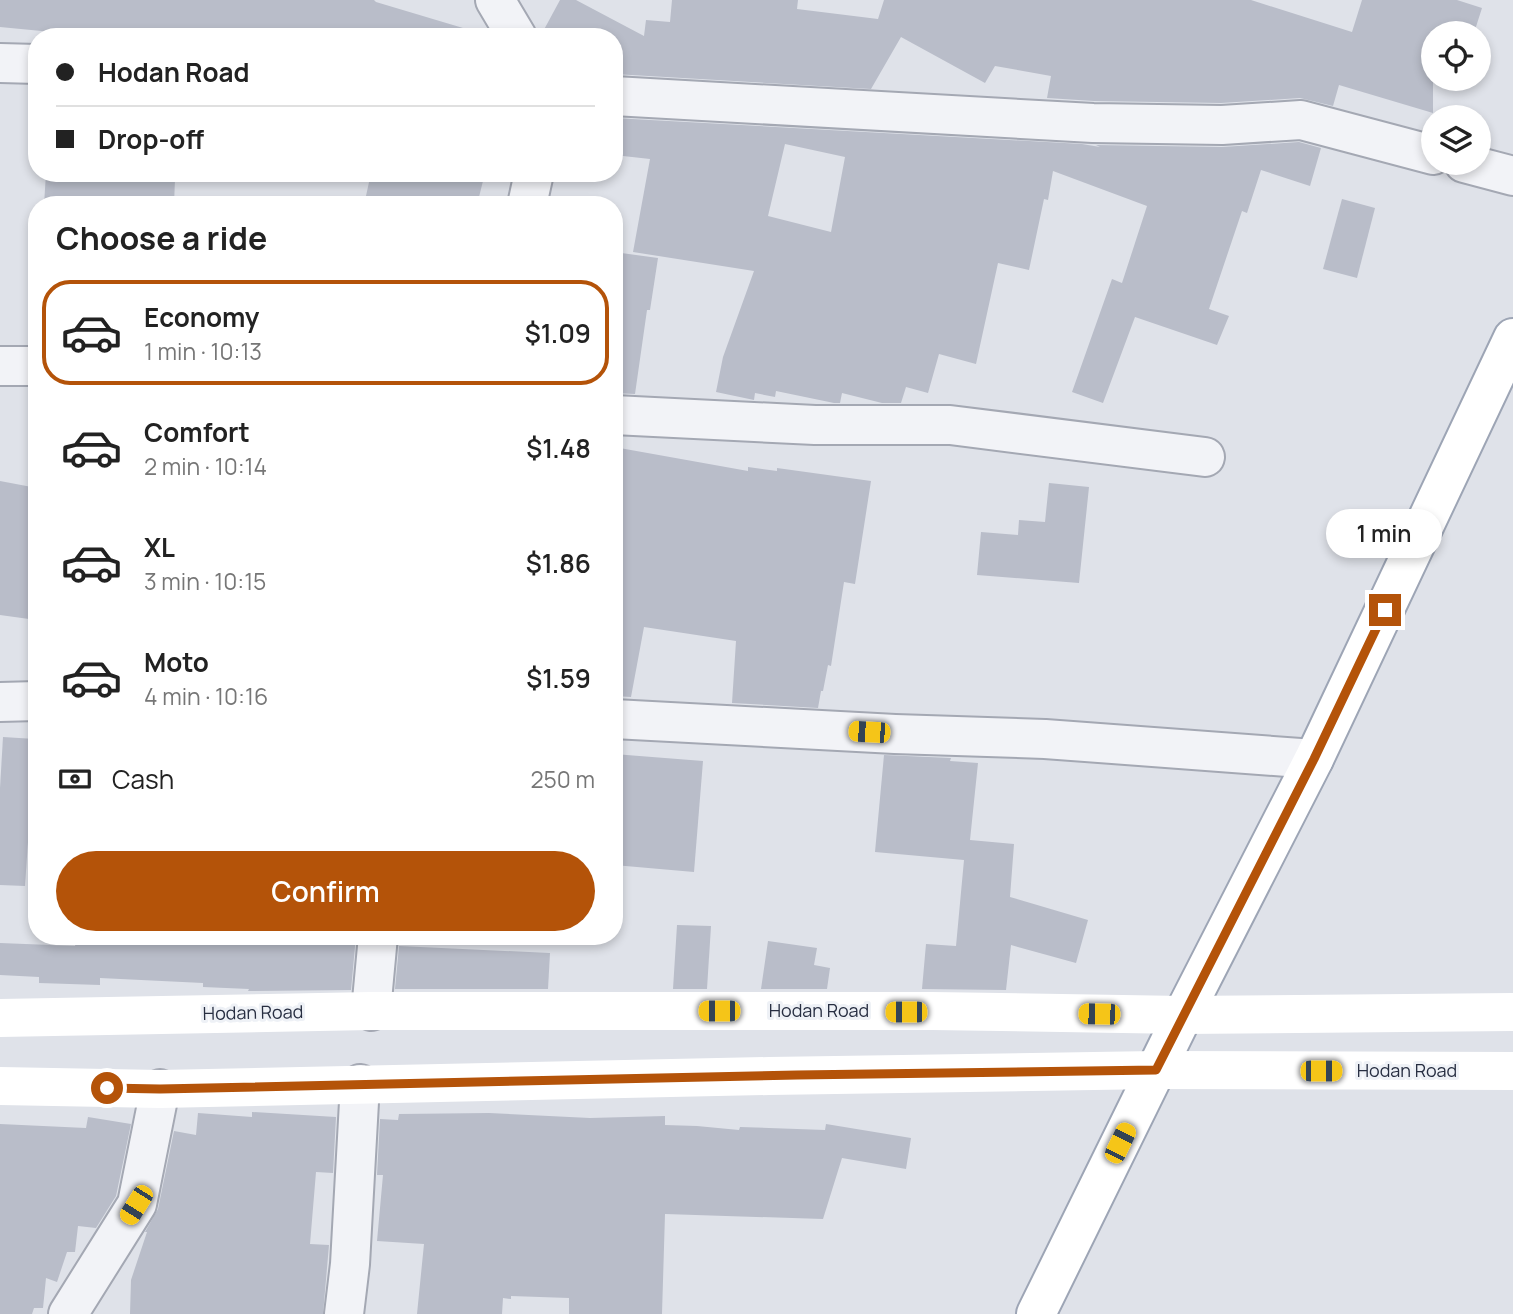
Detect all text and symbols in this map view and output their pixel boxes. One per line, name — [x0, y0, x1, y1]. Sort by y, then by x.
map controls — [1421, 21, 1491, 175]
button: locate — [1421, 21, 1491, 91]
text: Hodan Road — [98, 54, 250, 90]
button: layers — [1421, 105, 1491, 175]
text: Drop-off — [98, 121, 204, 157]
text: Choose a ride — [56, 216, 267, 260]
text: Economy — [144, 299, 259, 335]
icon: car — [60, 301, 123, 364]
text: $1.09 — [525, 315, 591, 351]
text: 1 min · 10:13 — [144, 335, 262, 367]
text: Comfort — [144, 414, 250, 450]
icon: car — [60, 416, 123, 479]
text: $1.48 — [526, 430, 591, 466]
text: 2 min · 10:14 — [144, 450, 267, 482]
callout: 1 min — [1327, 508, 1443, 558]
text: 1 min — [1357, 517, 1411, 549]
text: XL — [144, 529, 175, 565]
icon: car — [60, 531, 123, 594]
text: $1.86 — [526, 545, 591, 581]
text: 3 min · 10:15 — [144, 565, 266, 597]
route end — [1369, 594, 1401, 626]
text: Moto — [144, 644, 209, 680]
icon: car — [60, 646, 123, 709]
text: $1.59 — [526, 660, 591, 696]
text: 4 min · 10:16 — [144, 680, 268, 712]
car — [848, 720, 891, 744]
icon: cash — [56, 760, 94, 798]
text: Cash — [112, 761, 174, 797]
text: 250 m — [530, 763, 595, 795]
button: Confirm — [56, 851, 595, 931]
street label: Hodan Road — [769, 998, 869, 1022]
street label: Hodan Road — [202, 999, 303, 1025]
car — [699, 1001, 741, 1022]
car — [886, 1002, 928, 1023]
car — [1078, 1003, 1121, 1025]
street label: Hodan Road — [1357, 1058, 1457, 1082]
car — [1301, 1061, 1343, 1082]
route start — [91, 1072, 123, 1104]
car — [1102, 1120, 1139, 1166]
car — [116, 1182, 157, 1228]

